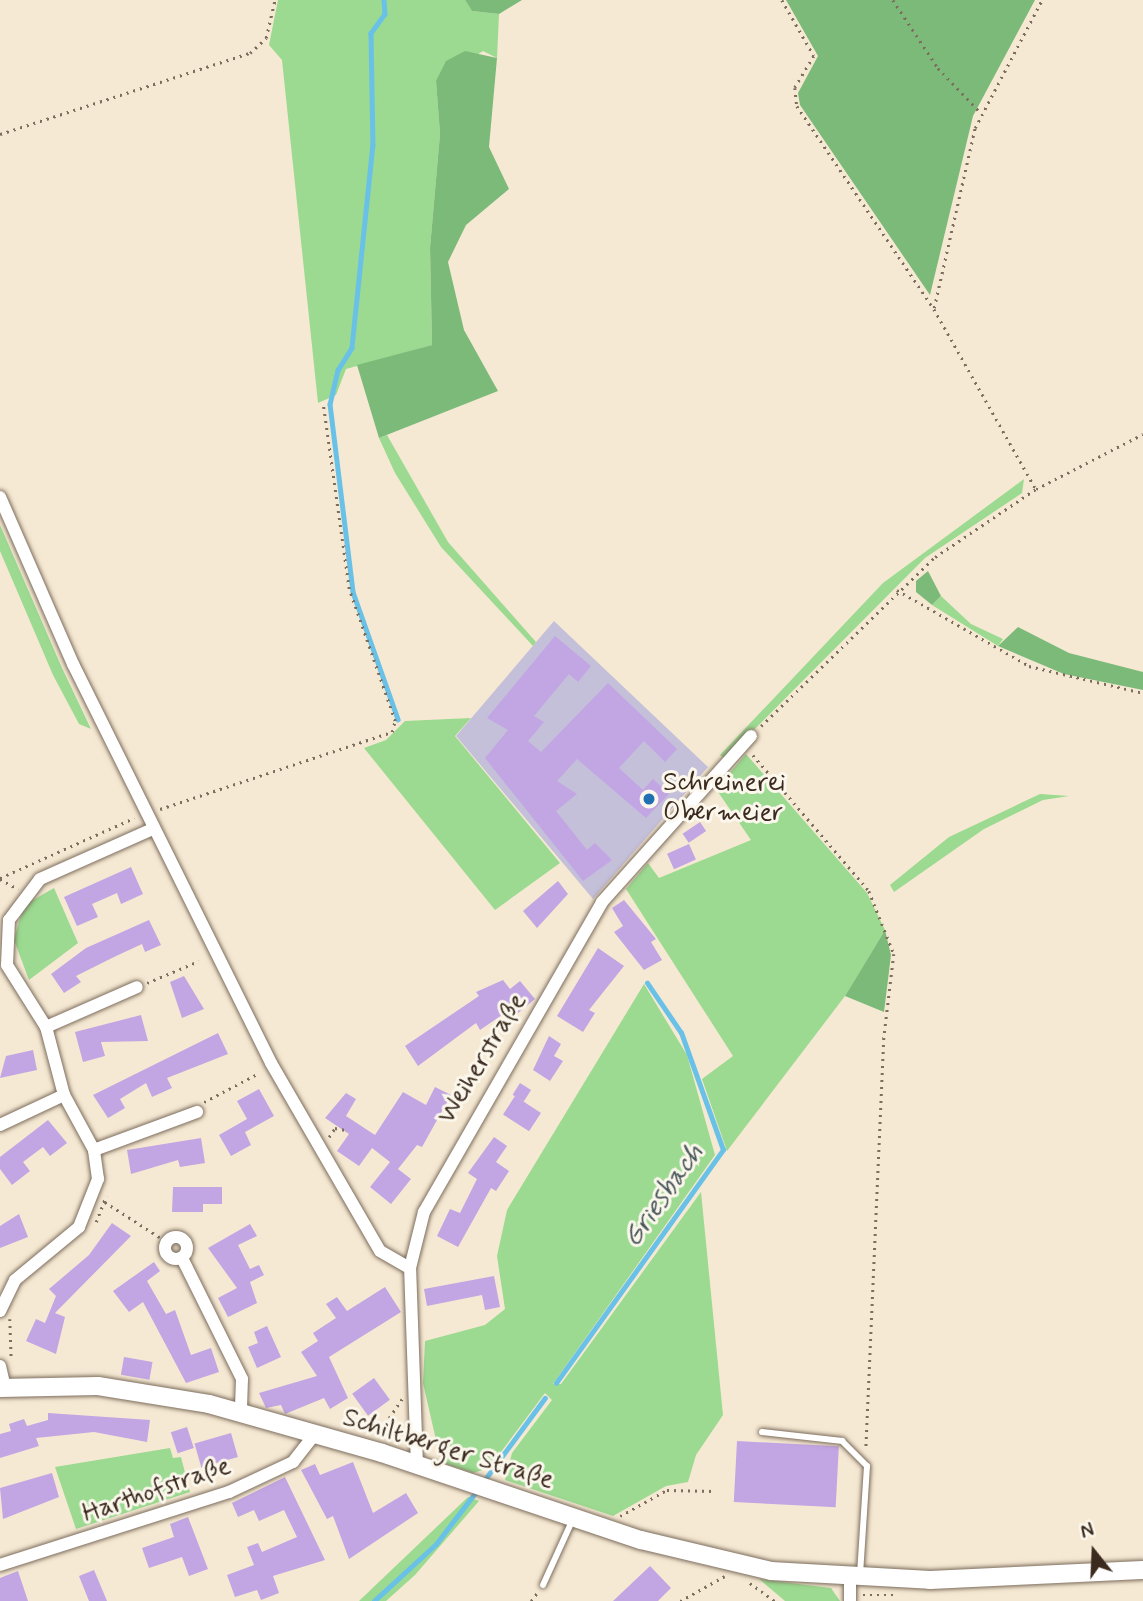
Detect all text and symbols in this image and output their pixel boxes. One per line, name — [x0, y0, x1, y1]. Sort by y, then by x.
place label: Schreinerei Obermeier — [663, 768, 785, 830]
marker: Schreinerei Obermeier — [641, 791, 657, 807]
street label: Weiherstraße — [432, 988, 534, 1130]
water label: Griesbach — [616, 1138, 712, 1254]
street label: Schiltberger Straße — [339, 1403, 557, 1497]
street label: Harthofstraße — [79, 1451, 235, 1531]
north arrow — [1059, 1517, 1129, 1587]
text: N — [1077, 1518, 1097, 1545]

